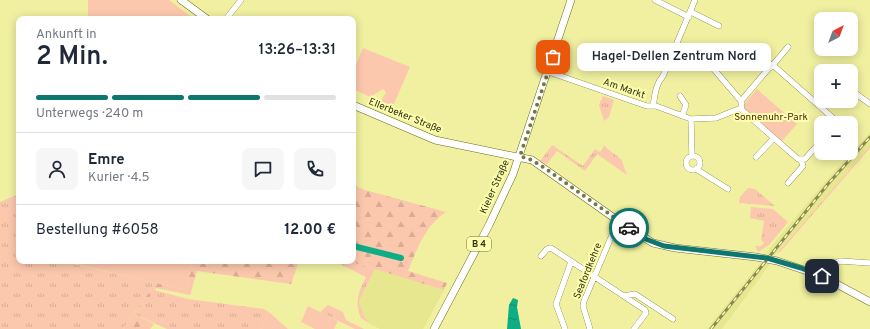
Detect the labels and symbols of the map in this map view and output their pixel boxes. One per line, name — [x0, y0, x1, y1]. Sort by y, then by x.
north arrow — [814, 12, 858, 56]
pin — [536, 40, 570, 74]
callout: Hagel-Dellen Zentrum Nord — [577, 43, 771, 71]
street label: Am Markt — [601, 76, 647, 102]
street label: Ellerbeker Straße — [367, 95, 443, 137]
park label: Sonnenuhr-Park — [734, 111, 808, 124]
street label: Kieler Straße — [477, 158, 513, 216]
courier — [609, 208, 649, 248]
road number: B 4 — [467, 237, 491, 251]
street label: Seafordkehre — [571, 241, 605, 301]
pin — [805, 259, 839, 293]

